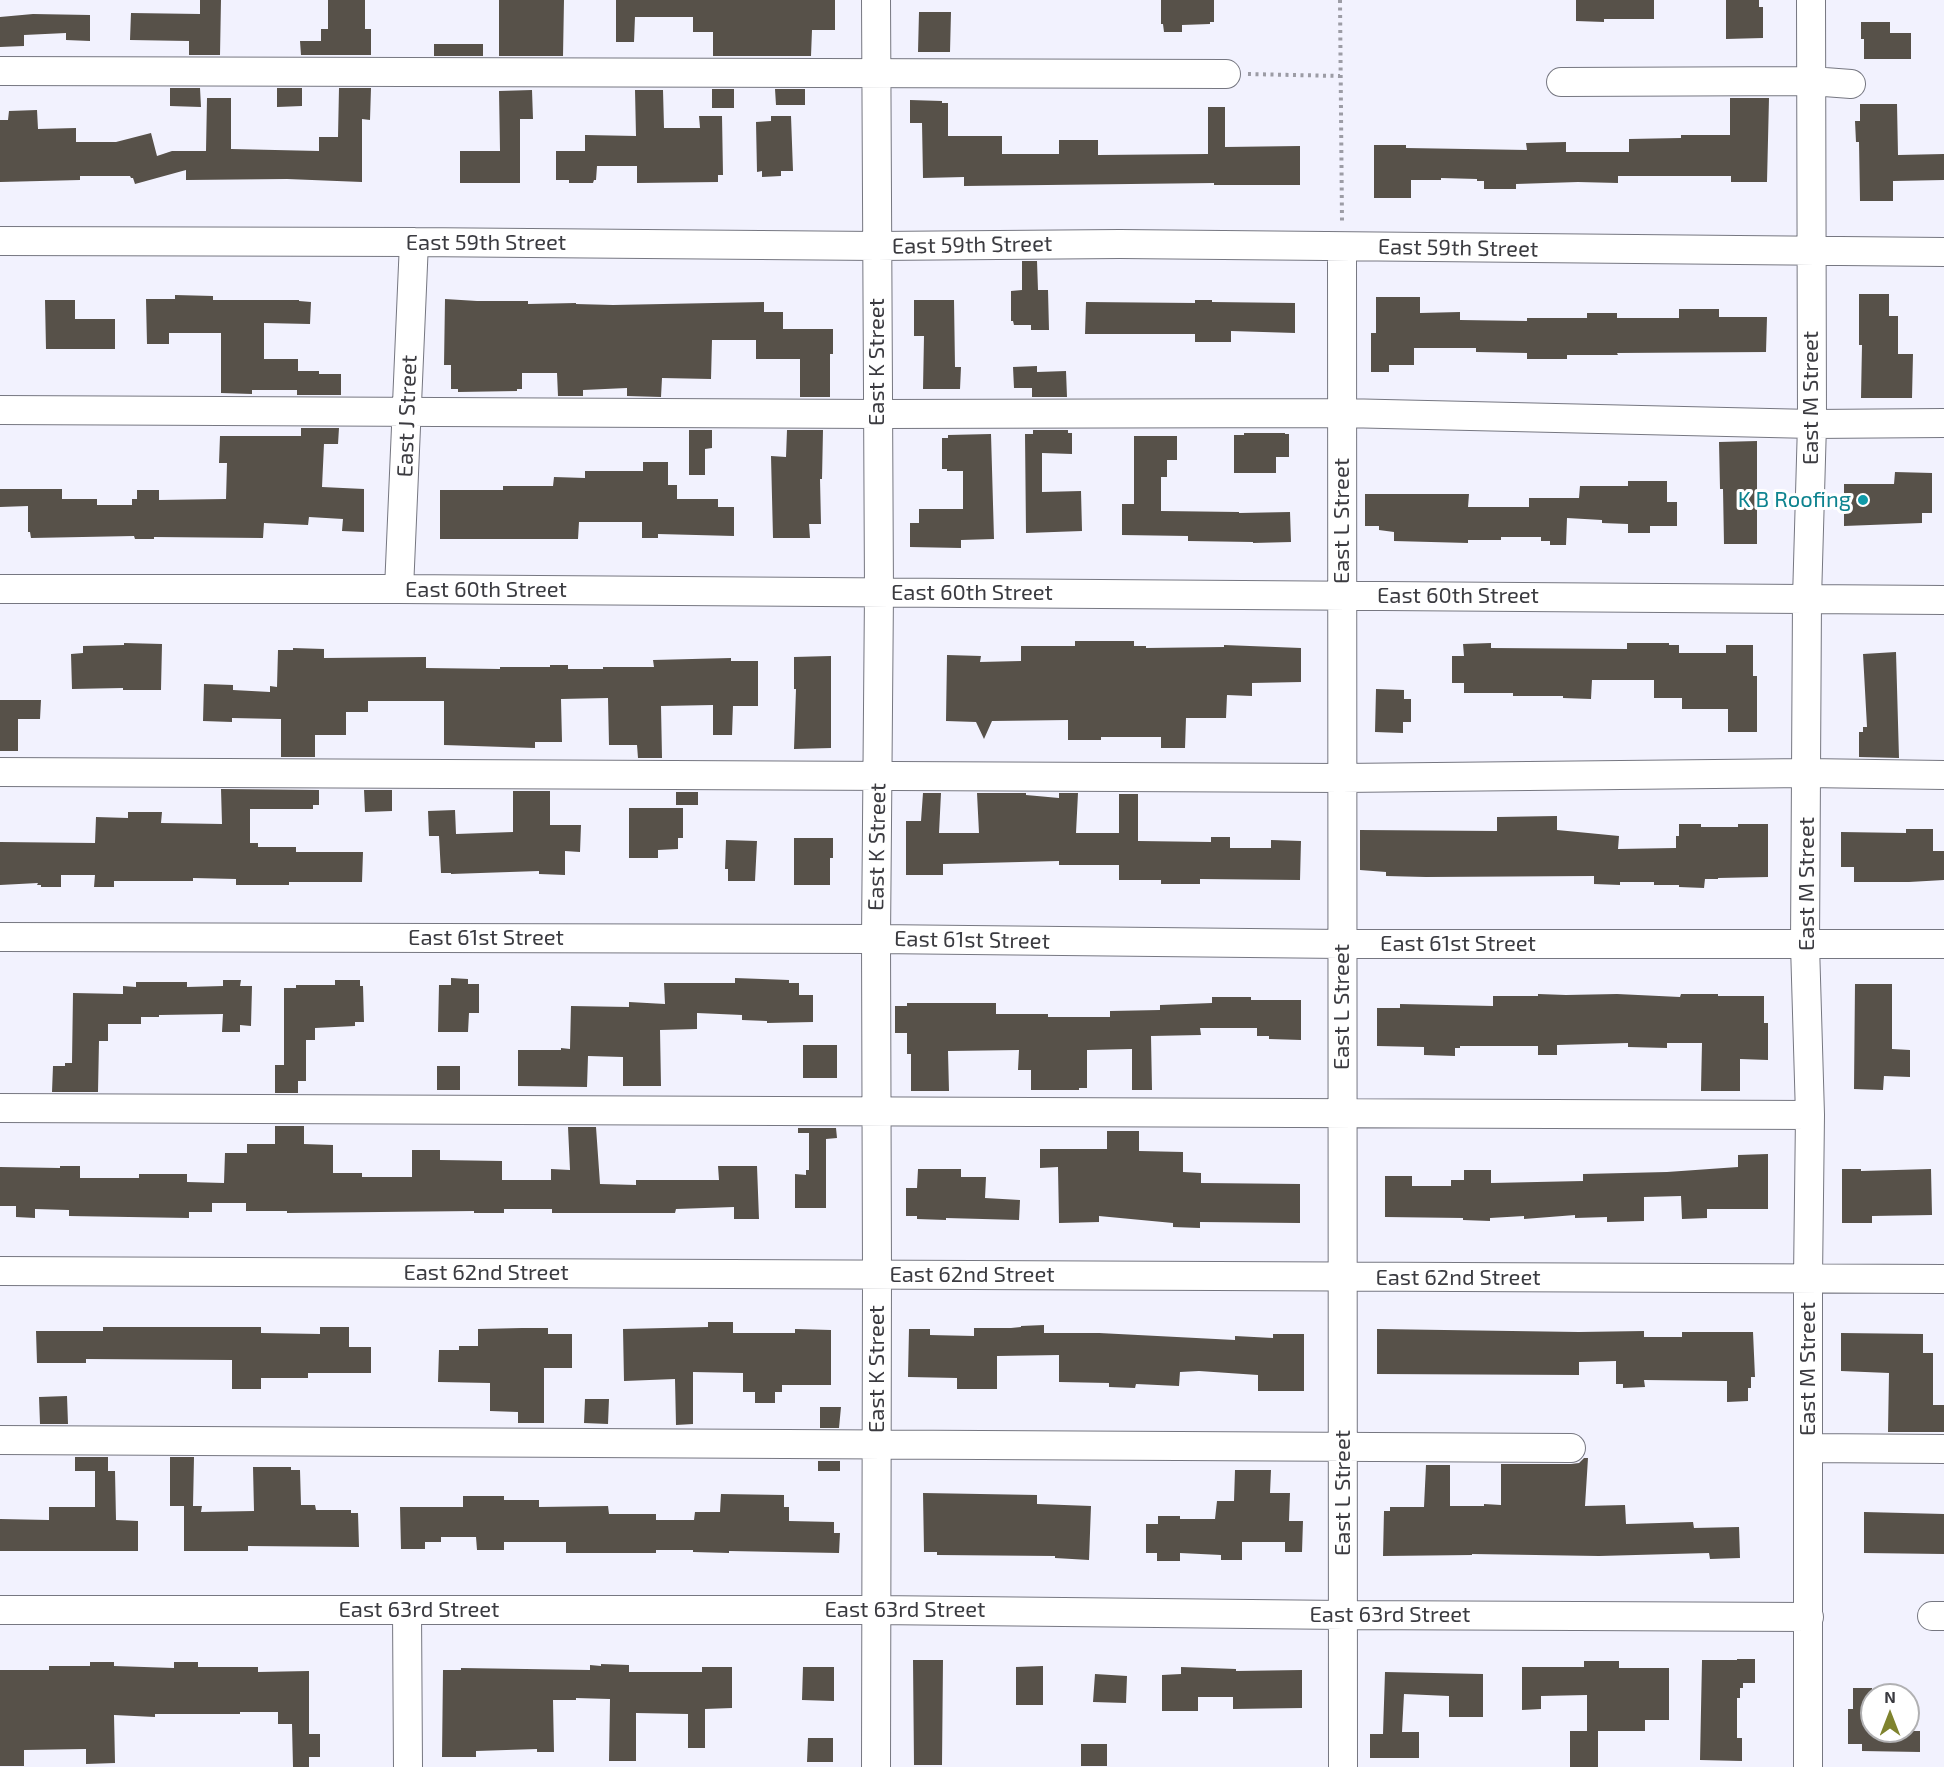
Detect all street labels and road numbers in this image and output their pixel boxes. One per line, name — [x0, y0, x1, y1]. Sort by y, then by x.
street label: East 59th Street — [406, 230, 566, 256]
street label: East 59th Street — [892, 230, 1052, 260]
street label: East 59th Street — [1378, 233, 1538, 263]
street label: East K Street — [864, 298, 890, 426]
street label: East M Street — [1798, 331, 1824, 465]
street label: East J Street — [392, 354, 422, 478]
street label: East L Street — [1329, 458, 1355, 584]
street label: East 60th Street — [405, 577, 567, 603]
street label: East 60th Street — [891, 580, 1053, 606]
street label: East 60th Street — [1377, 583, 1539, 609]
street label: East K Street — [863, 783, 891, 911]
street label: East M Street — [1794, 817, 1820, 951]
street label: East 61st Street — [408, 925, 564, 951]
street label: East 61st Street — [894, 925, 1050, 955]
street label: East 61st Street — [1380, 931, 1536, 957]
street label: East L Street — [1329, 944, 1355, 1070]
street label: East 62nd Street — [403, 1260, 569, 1286]
street label: East 62nd Street — [889, 1262, 1055, 1288]
street label: East 62nd Street — [1375, 1265, 1541, 1291]
street label: East M Street — [1795, 1302, 1821, 1436]
street label: East K Street — [864, 1305, 890, 1433]
street label: East L Street — [1330, 1430, 1356, 1556]
street label: East 63rd Street — [339, 1597, 499, 1623]
street label: East 63rd Street — [825, 1597, 985, 1623]
street label: East 63rd Street — [1310, 1602, 1470, 1628]

